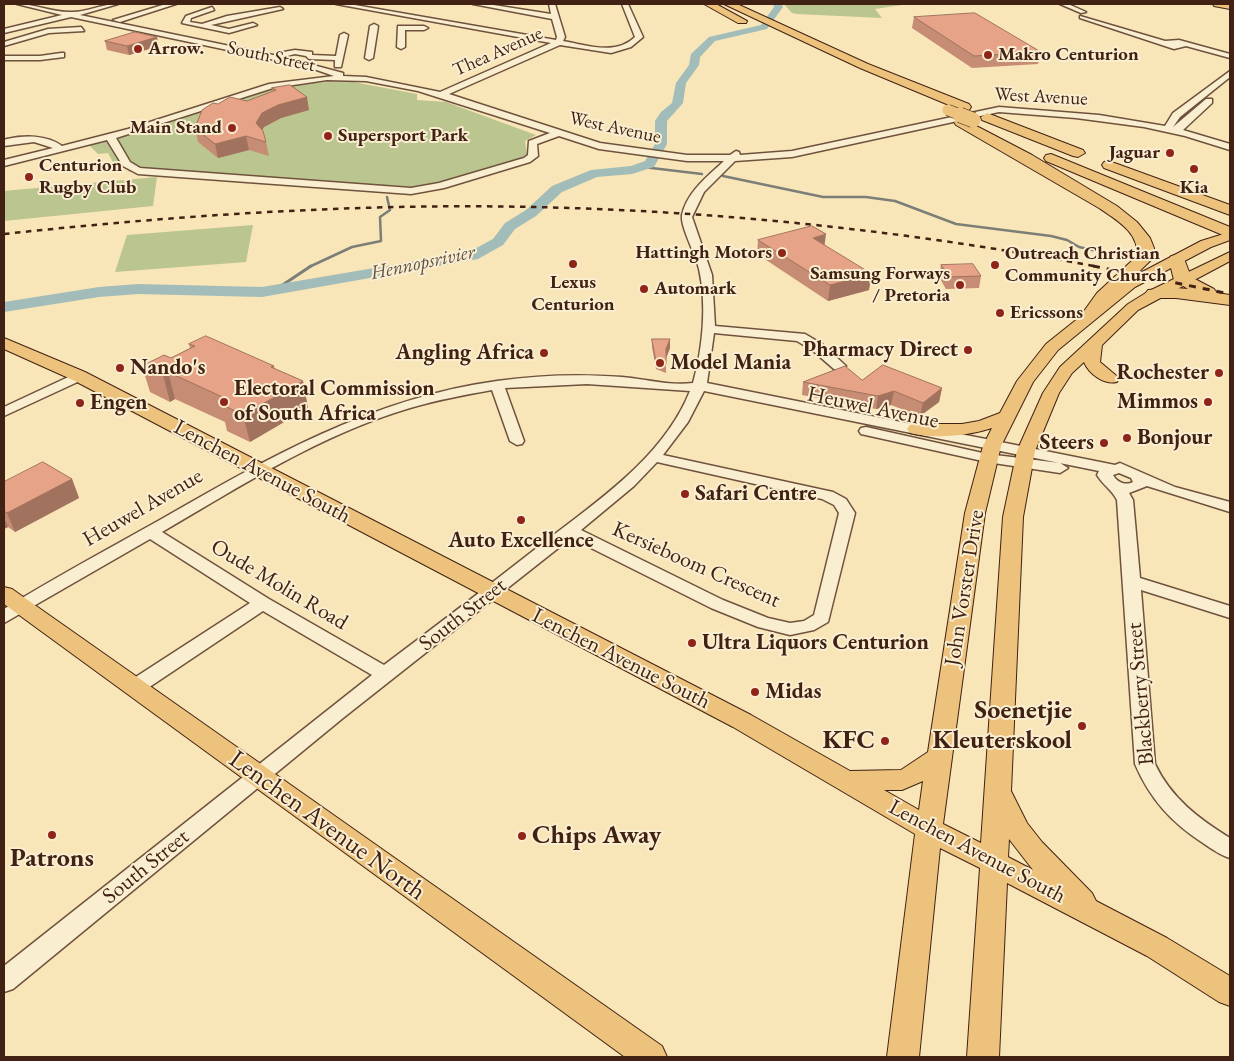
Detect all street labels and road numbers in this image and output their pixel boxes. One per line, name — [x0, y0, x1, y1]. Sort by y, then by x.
street label: Thea Avenue — [450, 22, 546, 82]
street label: South Street — [225, 37, 317, 77]
street label: West Avenue — [994, 83, 1088, 111]
street label: West Avenue — [567, 107, 663, 149]
street label: Heuwel Avenue — [805, 381, 941, 435]
street label: Lenchen Avenue South — [169, 414, 355, 530]
street label: Heuwel Avenue — [78, 463, 208, 553]
street label: John Vorster Drive — [940, 508, 990, 668]
street label: Kersieboom Crescent — [608, 516, 784, 614]
street label: Oude Molin Road — [206, 534, 352, 636]
street label: South Street — [414, 573, 512, 657]
street label: Lenchen Avenue South — [528, 603, 714, 715]
street label: Blackberry Street — [1122, 622, 1160, 766]
street label: Lenchen Avenue North — [223, 744, 431, 908]
street label: Lenchen Avenue South — [884, 794, 1070, 910]
street label: South Street — [97, 824, 195, 910]

